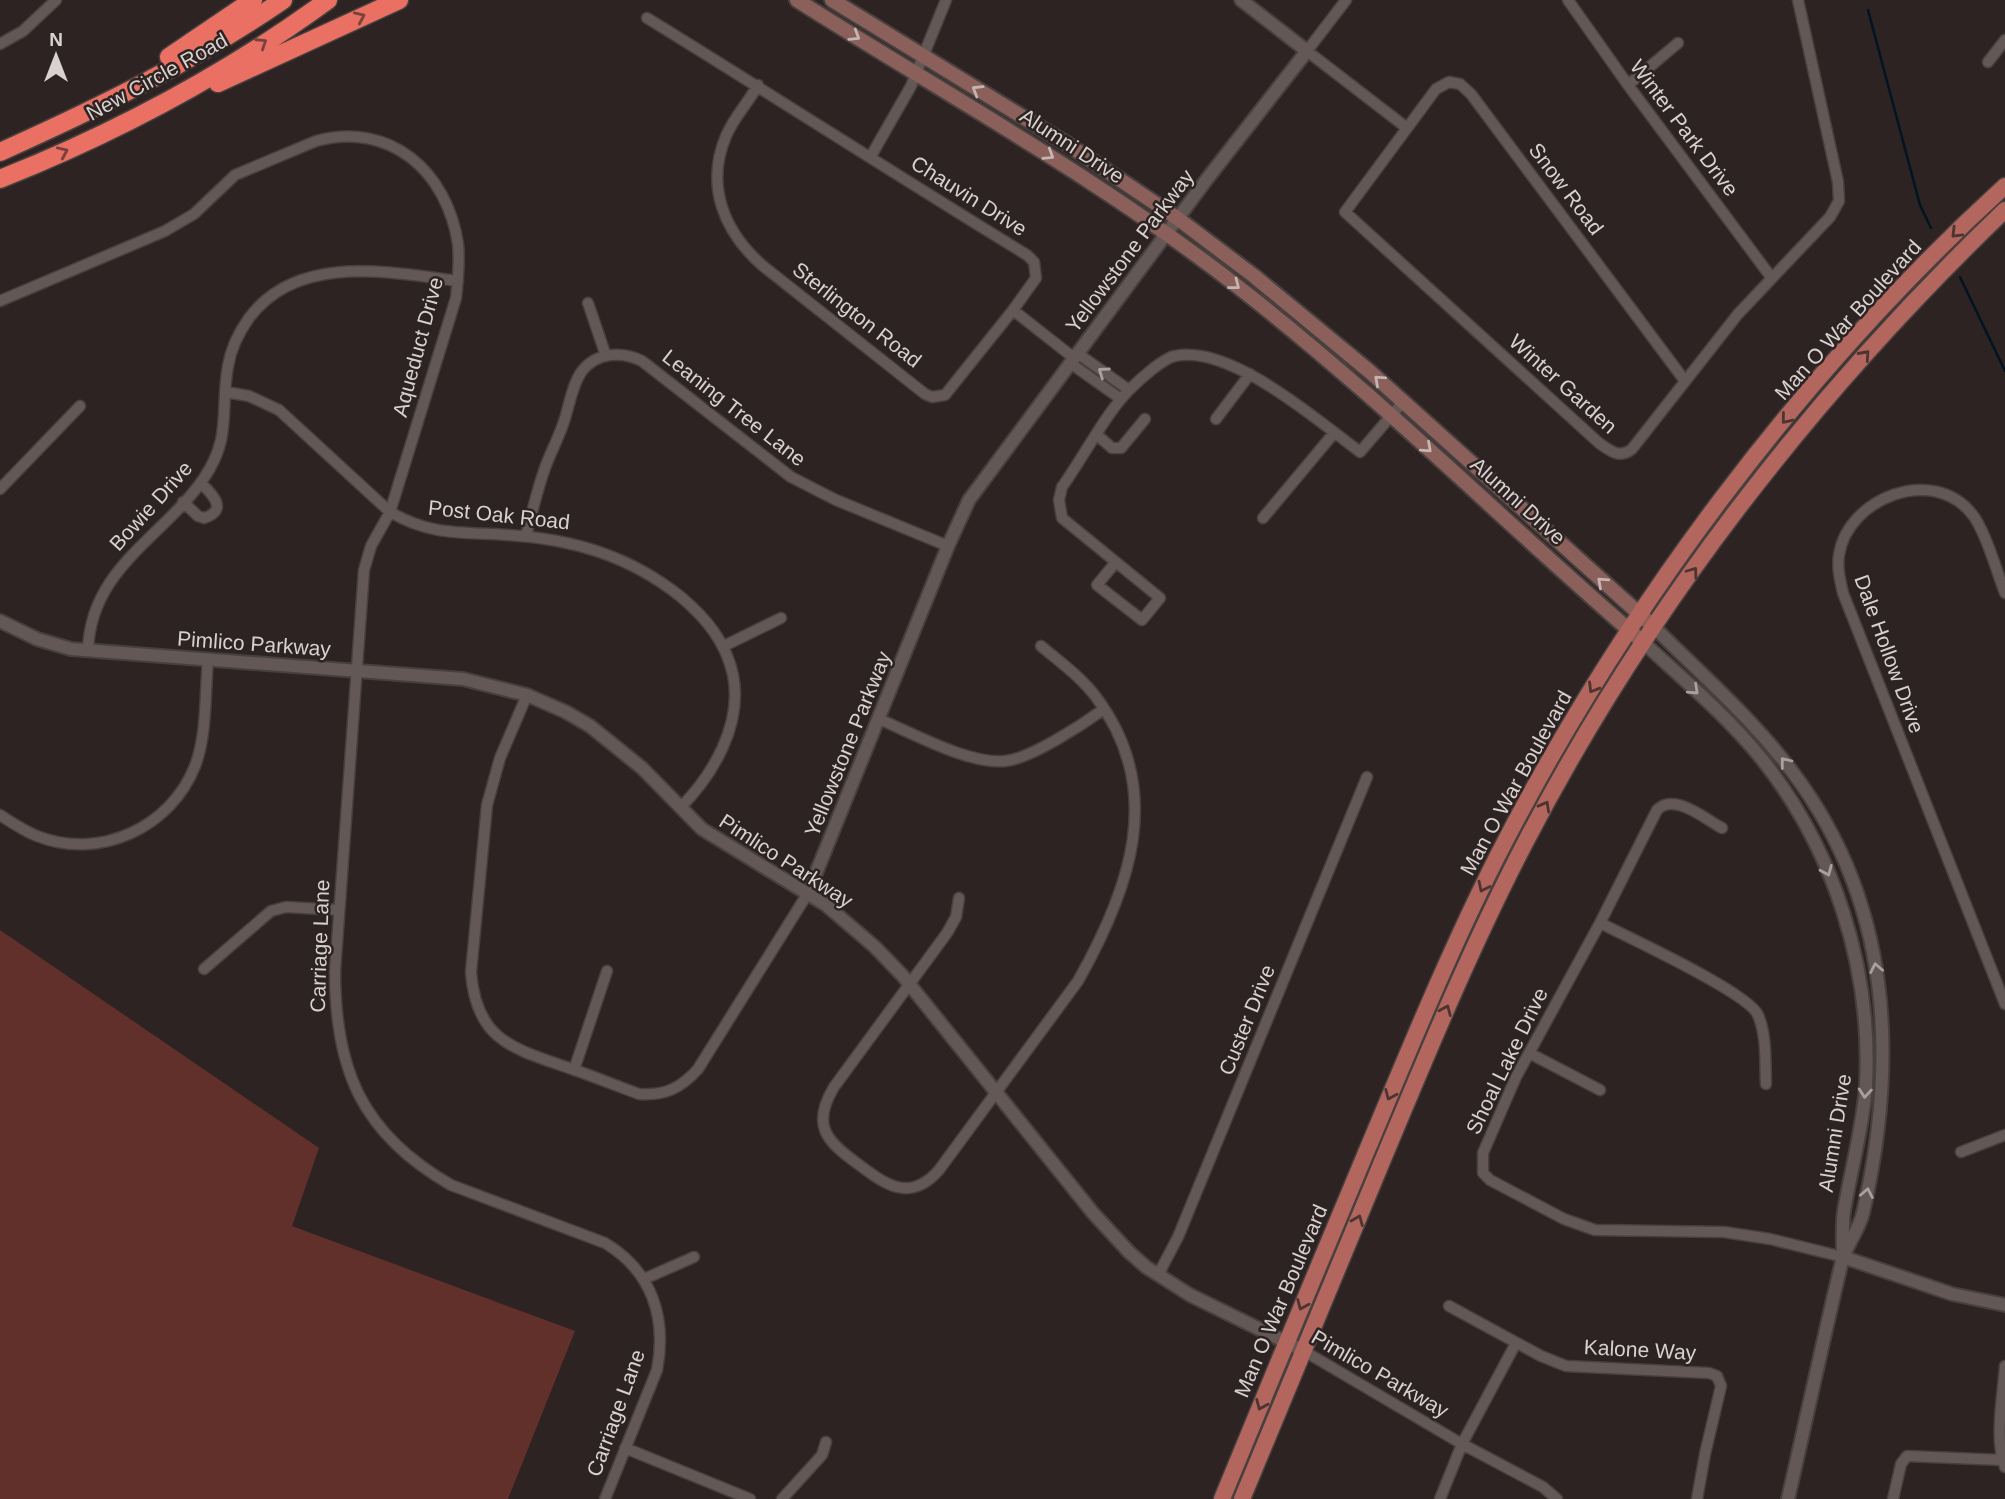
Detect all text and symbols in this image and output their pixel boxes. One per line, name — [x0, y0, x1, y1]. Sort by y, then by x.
one-way arrow — [353, 11, 365, 25]
north arrow — [21, 21, 91, 91]
street label: New Circle Road — [82, 28, 231, 125]
one-way arrow — [847, 28, 860, 41]
text: N — [49, 29, 63, 50]
one-way arrow — [255, 39, 268, 52]
street label: Winter Park Drive — [1626, 55, 1743, 200]
one-way arrow — [972, 85, 985, 98]
street label: Alumni Drive — [1016, 104, 1128, 188]
street label: Snow Road — [1525, 138, 1608, 239]
one-way arrow — [55, 146, 68, 160]
one-way arrow — [1041, 147, 1054, 160]
street label: Chauvin Drive — [907, 151, 1031, 240]
street label: Yellowstone Parkway — [1061, 164, 1199, 337]
one-way arrow — [1951, 225, 1964, 238]
street label: Man O War Boulevard — [1770, 235, 1925, 404]
street label: Sterlington Road — [789, 257, 926, 372]
street label: Aqueduct Drive — [388, 275, 447, 419]
one-way arrow — [1228, 276, 1240, 289]
street label: Winter Garden — [1505, 329, 1622, 438]
street label: Leaning Tree Lane — [658, 345, 810, 471]
one-way arrow — [1856, 350, 1869, 363]
one-way arrow — [1098, 368, 1111, 380]
one-way arrow — [1374, 376, 1387, 389]
one-way arrow — [1782, 411, 1794, 424]
one-way arrow — [1419, 440, 1432, 452]
street label: Alumni Drive — [1466, 452, 1570, 549]
street label: Bowie Drive — [105, 456, 197, 555]
street label: Post Oak Road — [427, 496, 571, 533]
one-way arrow — [1685, 567, 1697, 580]
street label: Dale Hollow Drive — [1850, 571, 1929, 736]
one-way arrow — [1597, 578, 1610, 590]
street label: Pimlico Parkway — [176, 627, 332, 660]
street label: Yellowstone Parkway — [800, 647, 895, 840]
one-way arrow — [1588, 681, 1601, 694]
one-way arrow — [1686, 681, 1699, 694]
street label: Man O War Boulevard — [1455, 687, 1576, 879]
one-way arrow — [1780, 757, 1793, 770]
one-way arrow — [1537, 801, 1550, 813]
street label: Pimlico Parkway — [715, 809, 858, 912]
one-way arrow — [1819, 864, 1833, 877]
street label: Carriage Lane — [306, 879, 333, 1013]
one-way arrow — [1477, 880, 1491, 892]
street label: Custer Drive — [1214, 961, 1279, 1078]
one-way arrow — [1870, 962, 1885, 974]
street label: Shoal Lake Drive — [1461, 984, 1552, 1138]
one-way arrow — [1437, 1005, 1451, 1017]
street label: Alumni Drive — [1814, 1072, 1855, 1194]
one-way arrow — [1384, 1087, 1398, 1100]
one-way arrow — [1858, 1088, 1873, 1099]
one-way arrow — [1858, 1187, 1873, 1199]
street label: Man O War Boulevard — [1230, 1201, 1332, 1401]
one-way arrow — [1350, 1215, 1364, 1228]
one-way arrow — [1297, 1298, 1311, 1310]
street label: Pimlico Parkway — [1308, 1325, 1453, 1422]
street label: Kalone Way — [1583, 1335, 1697, 1364]
street label: Carriage Lane — [582, 1346, 649, 1479]
one-way arrow — [1255, 1399, 1269, 1411]

